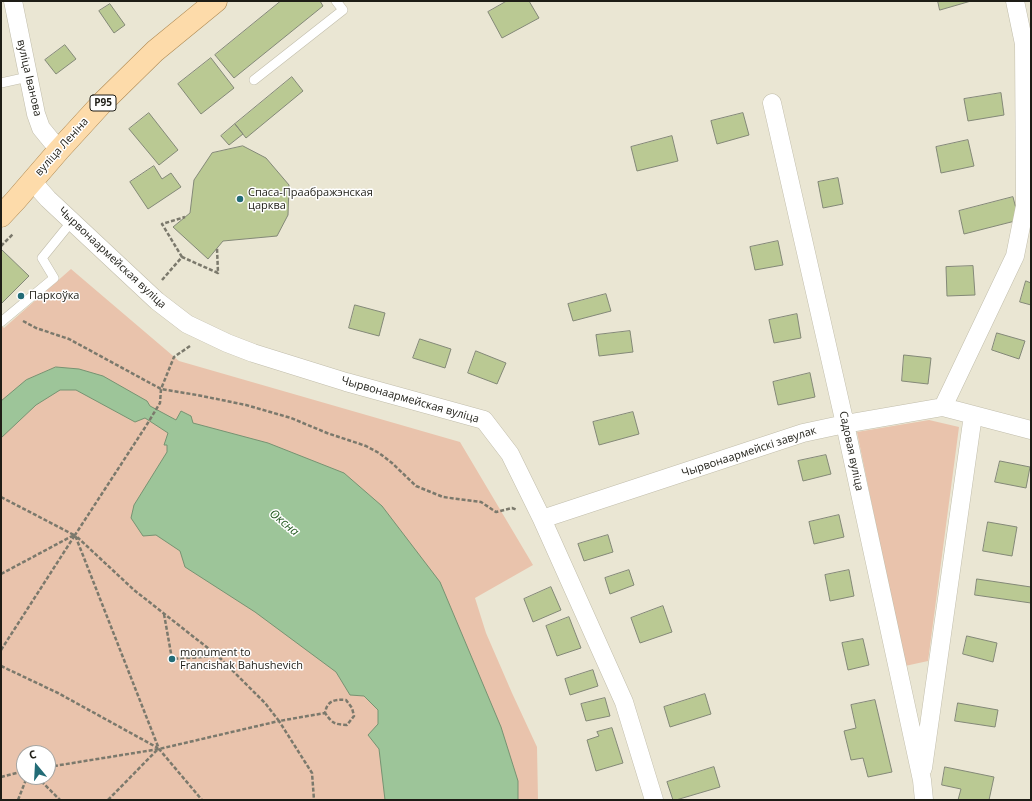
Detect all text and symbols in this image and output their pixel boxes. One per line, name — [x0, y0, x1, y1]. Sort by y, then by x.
street label: вуліца Іванова — [14, 38, 44, 118]
road number: Р95 — [90, 95, 116, 111]
street label: вуліца Леніна — [33, 115, 91, 179]
place label: Спаса-Праабражэнская царква — [248, 186, 373, 212]
marker: Спаса-Праабражэнская царква — [235, 194, 245, 204]
street label: Чырвонаармейская вуліца — [55, 204, 169, 312]
place label: Паркоўка — [29, 289, 79, 303]
marker: Паркоўка — [16, 291, 26, 301]
street label: Чырвонаармейская вуліца — [340, 374, 480, 426]
street label: Садовая вуліца — [836, 410, 866, 492]
street label: Чырвонаармейскі завулак — [680, 424, 818, 480]
water label: Оксна — [266, 507, 302, 539]
place label: monument to Francishak Bahushevich — [180, 646, 303, 672]
marker: monument to Francishak Bahushevich — [167, 654, 177, 664]
north arrow — [16, 745, 56, 785]
text: С — [27, 746, 38, 762]

